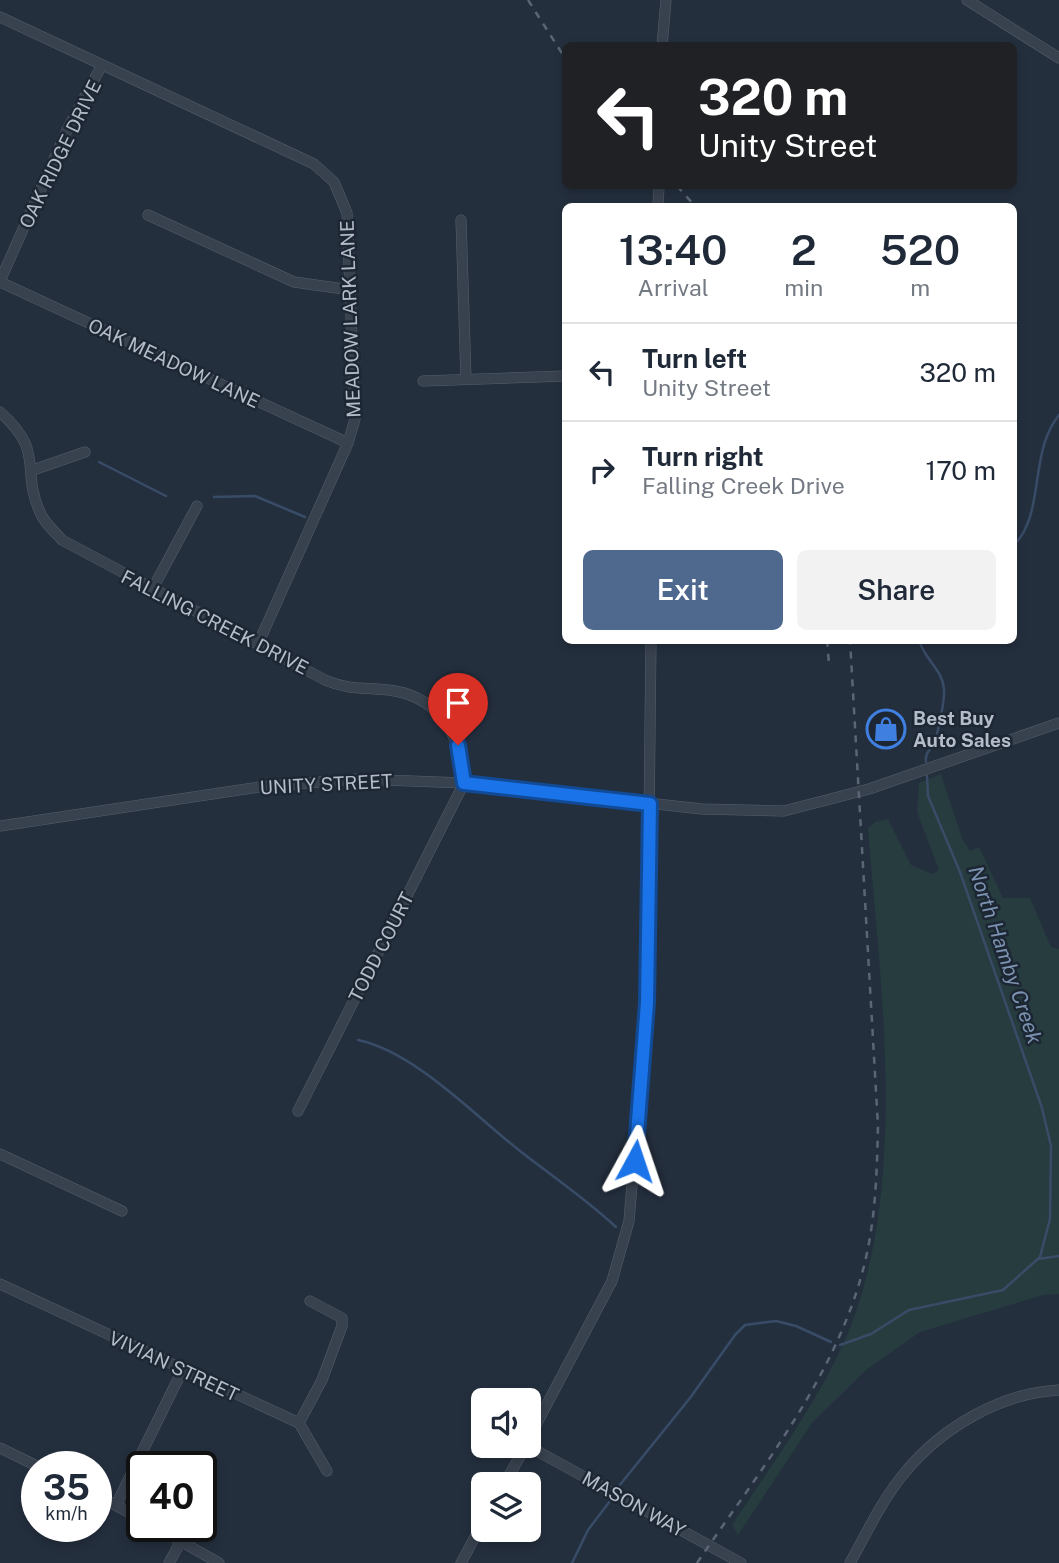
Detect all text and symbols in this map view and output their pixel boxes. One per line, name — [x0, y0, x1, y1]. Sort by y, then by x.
text: 320 m — [698, 68, 848, 126]
icon: left — [583, 70, 674, 161]
street label: OAK RIDGE DRIVE — [15, 76, 105, 232]
text: Unity Street — [698, 127, 878, 164]
street label: MEADOW LARK LANE — [336, 220, 364, 418]
text: 13:40 — [619, 225, 727, 274]
text: 2 — [791, 225, 817, 274]
text: 520 — [880, 225, 960, 274]
text: Arrival — [638, 274, 709, 301]
text: min — [784, 274, 823, 301]
text: m — [910, 274, 930, 301]
street label: OAK MEADOW LANE — [85, 314, 263, 412]
text: Turn left — [642, 343, 747, 374]
icon: left — [583, 353, 621, 391]
text: 320 m — [919, 357, 996, 388]
text: Unity Street — [642, 374, 771, 401]
text: Turn right — [642, 441, 764, 472]
icon: right — [583, 451, 621, 489]
text: 170 m — [926, 455, 996, 486]
text: Falling Creek Drive — [642, 472, 845, 499]
button: Exit — [583, 550, 783, 630]
button: Share — [797, 550, 996, 630]
street label: FALLING CREEK DRIVE — [118, 565, 312, 679]
pin — [428, 673, 488, 745]
icon: arrive — [439, 684, 477, 722]
place label: Best Buy Auto Sales — [913, 707, 1011, 751]
shop icon: Best Buy Auto Sales — [865, 708, 907, 750]
street label: UNITY STREET — [259, 770, 393, 798]
water label: North Hamby Creek — [963, 862, 1048, 1048]
street label: TODD COURT — [344, 889, 418, 1005]
position arrow — [598, 1124, 672, 1198]
street label: VIVIAN STREET — [106, 1326, 242, 1406]
map controls — [471, 1388, 541, 1542]
button: sound — [471, 1388, 541, 1458]
speed limit sign: 40 — [126, 1451, 217, 1542]
text: 35 — [43, 1467, 90, 1508]
street label: MASON WAY — [579, 1467, 690, 1542]
button: layers — [471, 1472, 541, 1542]
text: km/h — [45, 1503, 88, 1524]

